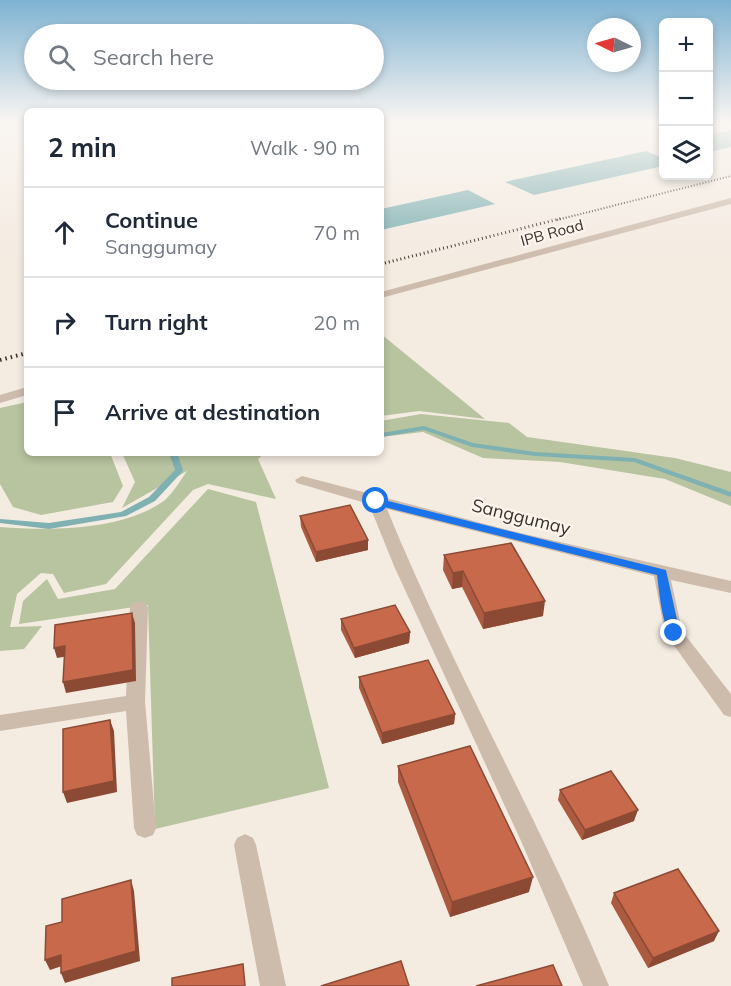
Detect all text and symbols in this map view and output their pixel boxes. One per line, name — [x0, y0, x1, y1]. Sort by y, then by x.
north arrow — [587, 18, 641, 72]
map controls — [659, 18, 713, 180]
button: + — [659, 18, 713, 72]
search box — [24, 24, 384, 90]
icon: search — [45, 41, 78, 74]
text: Search here — [93, 43, 214, 71]
button: − — [659, 72, 713, 126]
button: layers — [659, 126, 713, 180]
text: 2 min — [48, 131, 117, 164]
text: Walk · 90 m — [250, 135, 360, 160]
text: Continue — [105, 206, 198, 234]
street label: IPB Road — [518, 215, 586, 250]
icon: ahead — [48, 216, 81, 249]
text: 70 m — [313, 220, 360, 245]
text: Sanggumay — [105, 234, 217, 259]
icon: right — [48, 306, 81, 339]
text: Turn right — [105, 308, 208, 336]
text: 20 m — [313, 310, 360, 335]
icon: arrive — [48, 396, 81, 429]
text: Arrive at destination — [105, 398, 320, 426]
route start — [362, 487, 388, 513]
street label: Sanggumay — [469, 493, 573, 540]
route end — [660, 619, 686, 645]

